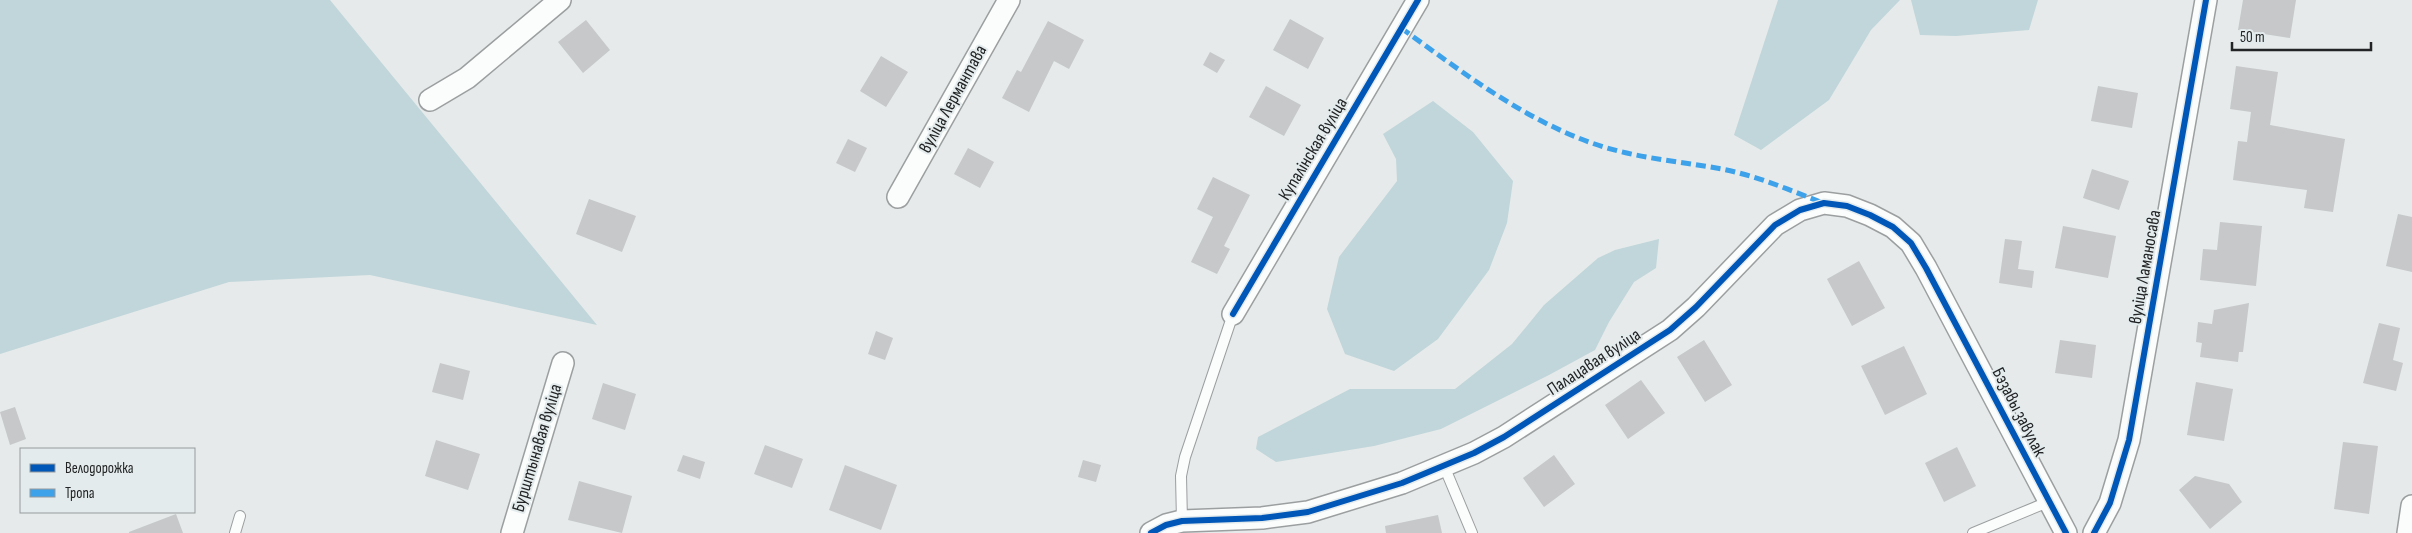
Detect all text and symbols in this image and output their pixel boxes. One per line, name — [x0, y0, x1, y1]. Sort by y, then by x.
scale bar — [2232, 20, 2371, 52]
text: 50 m — [2240, 28, 2265, 47]
street label: вуліца Лермантава — [915, 41, 991, 157]
street label: Купалінская вуліца — [1274, 94, 1352, 204]
street label: вуліца Ламаносава — [2125, 208, 2165, 326]
street label: Палацавая вуліца — [1543, 324, 1645, 400]
street label: Бэзавы завулак — [1988, 364, 2050, 460]
street label: Бурштынавая вуліца — [508, 381, 566, 514]
legend — [20, 448, 195, 513]
text: Велодорожка — [65, 459, 134, 478]
text: Тропа — [65, 484, 95, 503]

